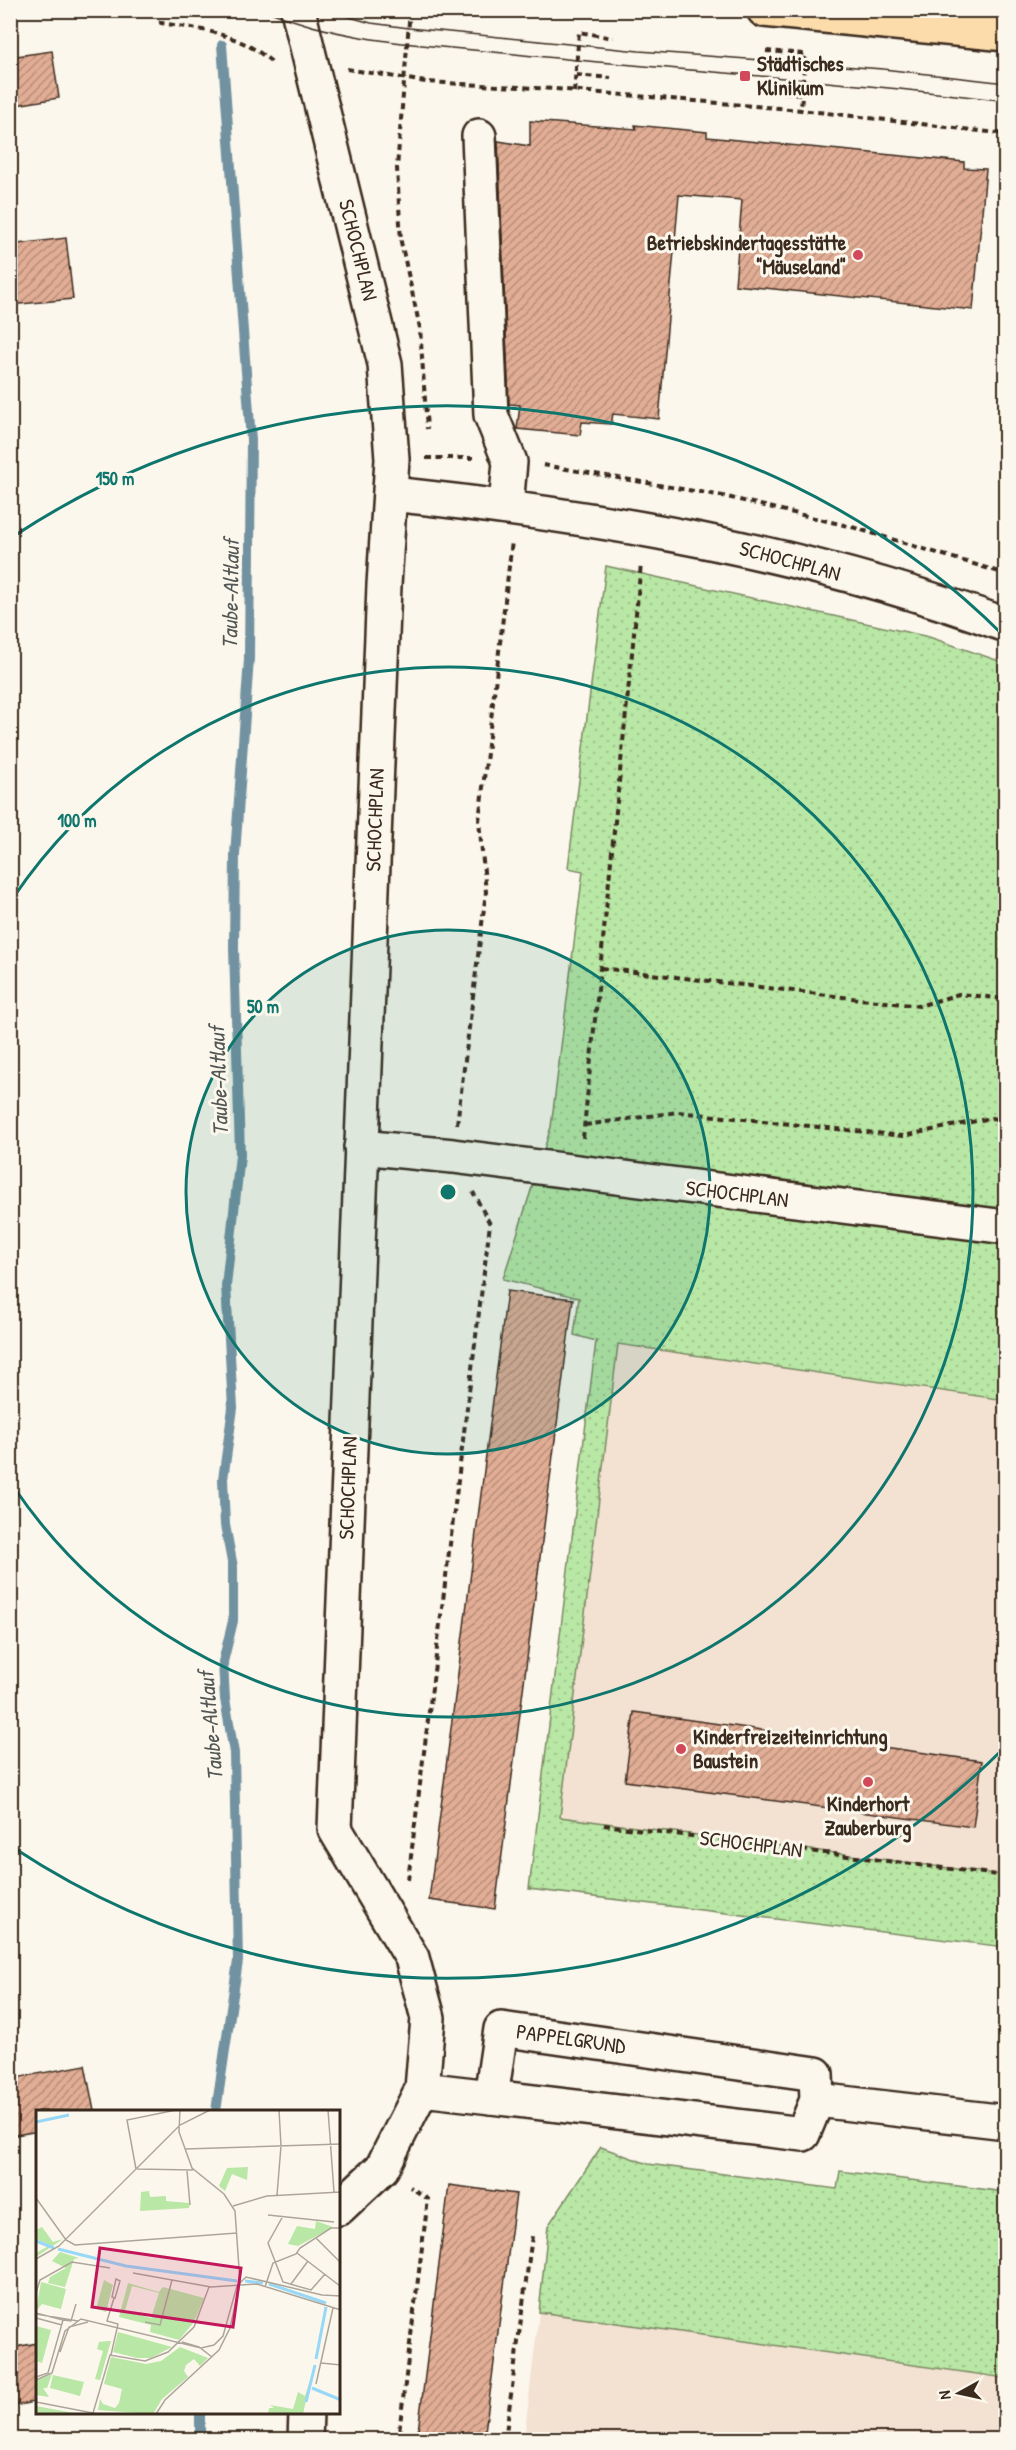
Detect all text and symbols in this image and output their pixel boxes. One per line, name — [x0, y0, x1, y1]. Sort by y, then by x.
place label: Städtisches Klinikum — [757, 49, 844, 102]
marker: Städtisches Klinikum — [738, 69, 752, 83]
street label: SCHOCHPLAN — [332, 196, 385, 304]
place label: Betriebskindertagesstätte "Mäuseland" — [647, 228, 847, 281]
marker: Betriebskindertagesstätte "Mäuseland" — [851, 248, 865, 262]
text: 150 m — [96, 466, 134, 491]
street label: SCHOCHPLAN — [736, 533, 844, 588]
water label: Taube-Altlauf — [214, 535, 246, 649]
street label: SCHOCHPLAN — [358, 768, 391, 872]
text: 100 m — [57, 808, 97, 833]
text: 50 m — [247, 994, 279, 1019]
water label: Taube-Altlauf — [201, 1022, 235, 1136]
street label: SCHOCHPLAN — [684, 1173, 790, 1214]
centre of rings — [438, 1182, 458, 1202]
street label: SCHOCHPLAN — [331, 1436, 364, 1540]
water label: Taube-Altlauf — [190, 1666, 230, 1782]
place label: Kinderfreizeiteinrichtung Baustein — [693, 1722, 888, 1775]
marker: Kinderfreizeiteinrichtung Baustein — [674, 1742, 688, 1756]
marker: Kinderhort Zauberburg — [861, 1775, 875, 1789]
place label: Kinderhort Zauberburg — [825, 1789, 911, 1843]
street label: SCHOCHPLAN — [698, 1823, 804, 1864]
street label: PAPPELGRUND — [515, 2016, 628, 2061]
inset map — [36, 2110, 340, 2414]
north arrow — [929, 2363, 989, 2423]
text: N — [933, 2389, 956, 2401]

